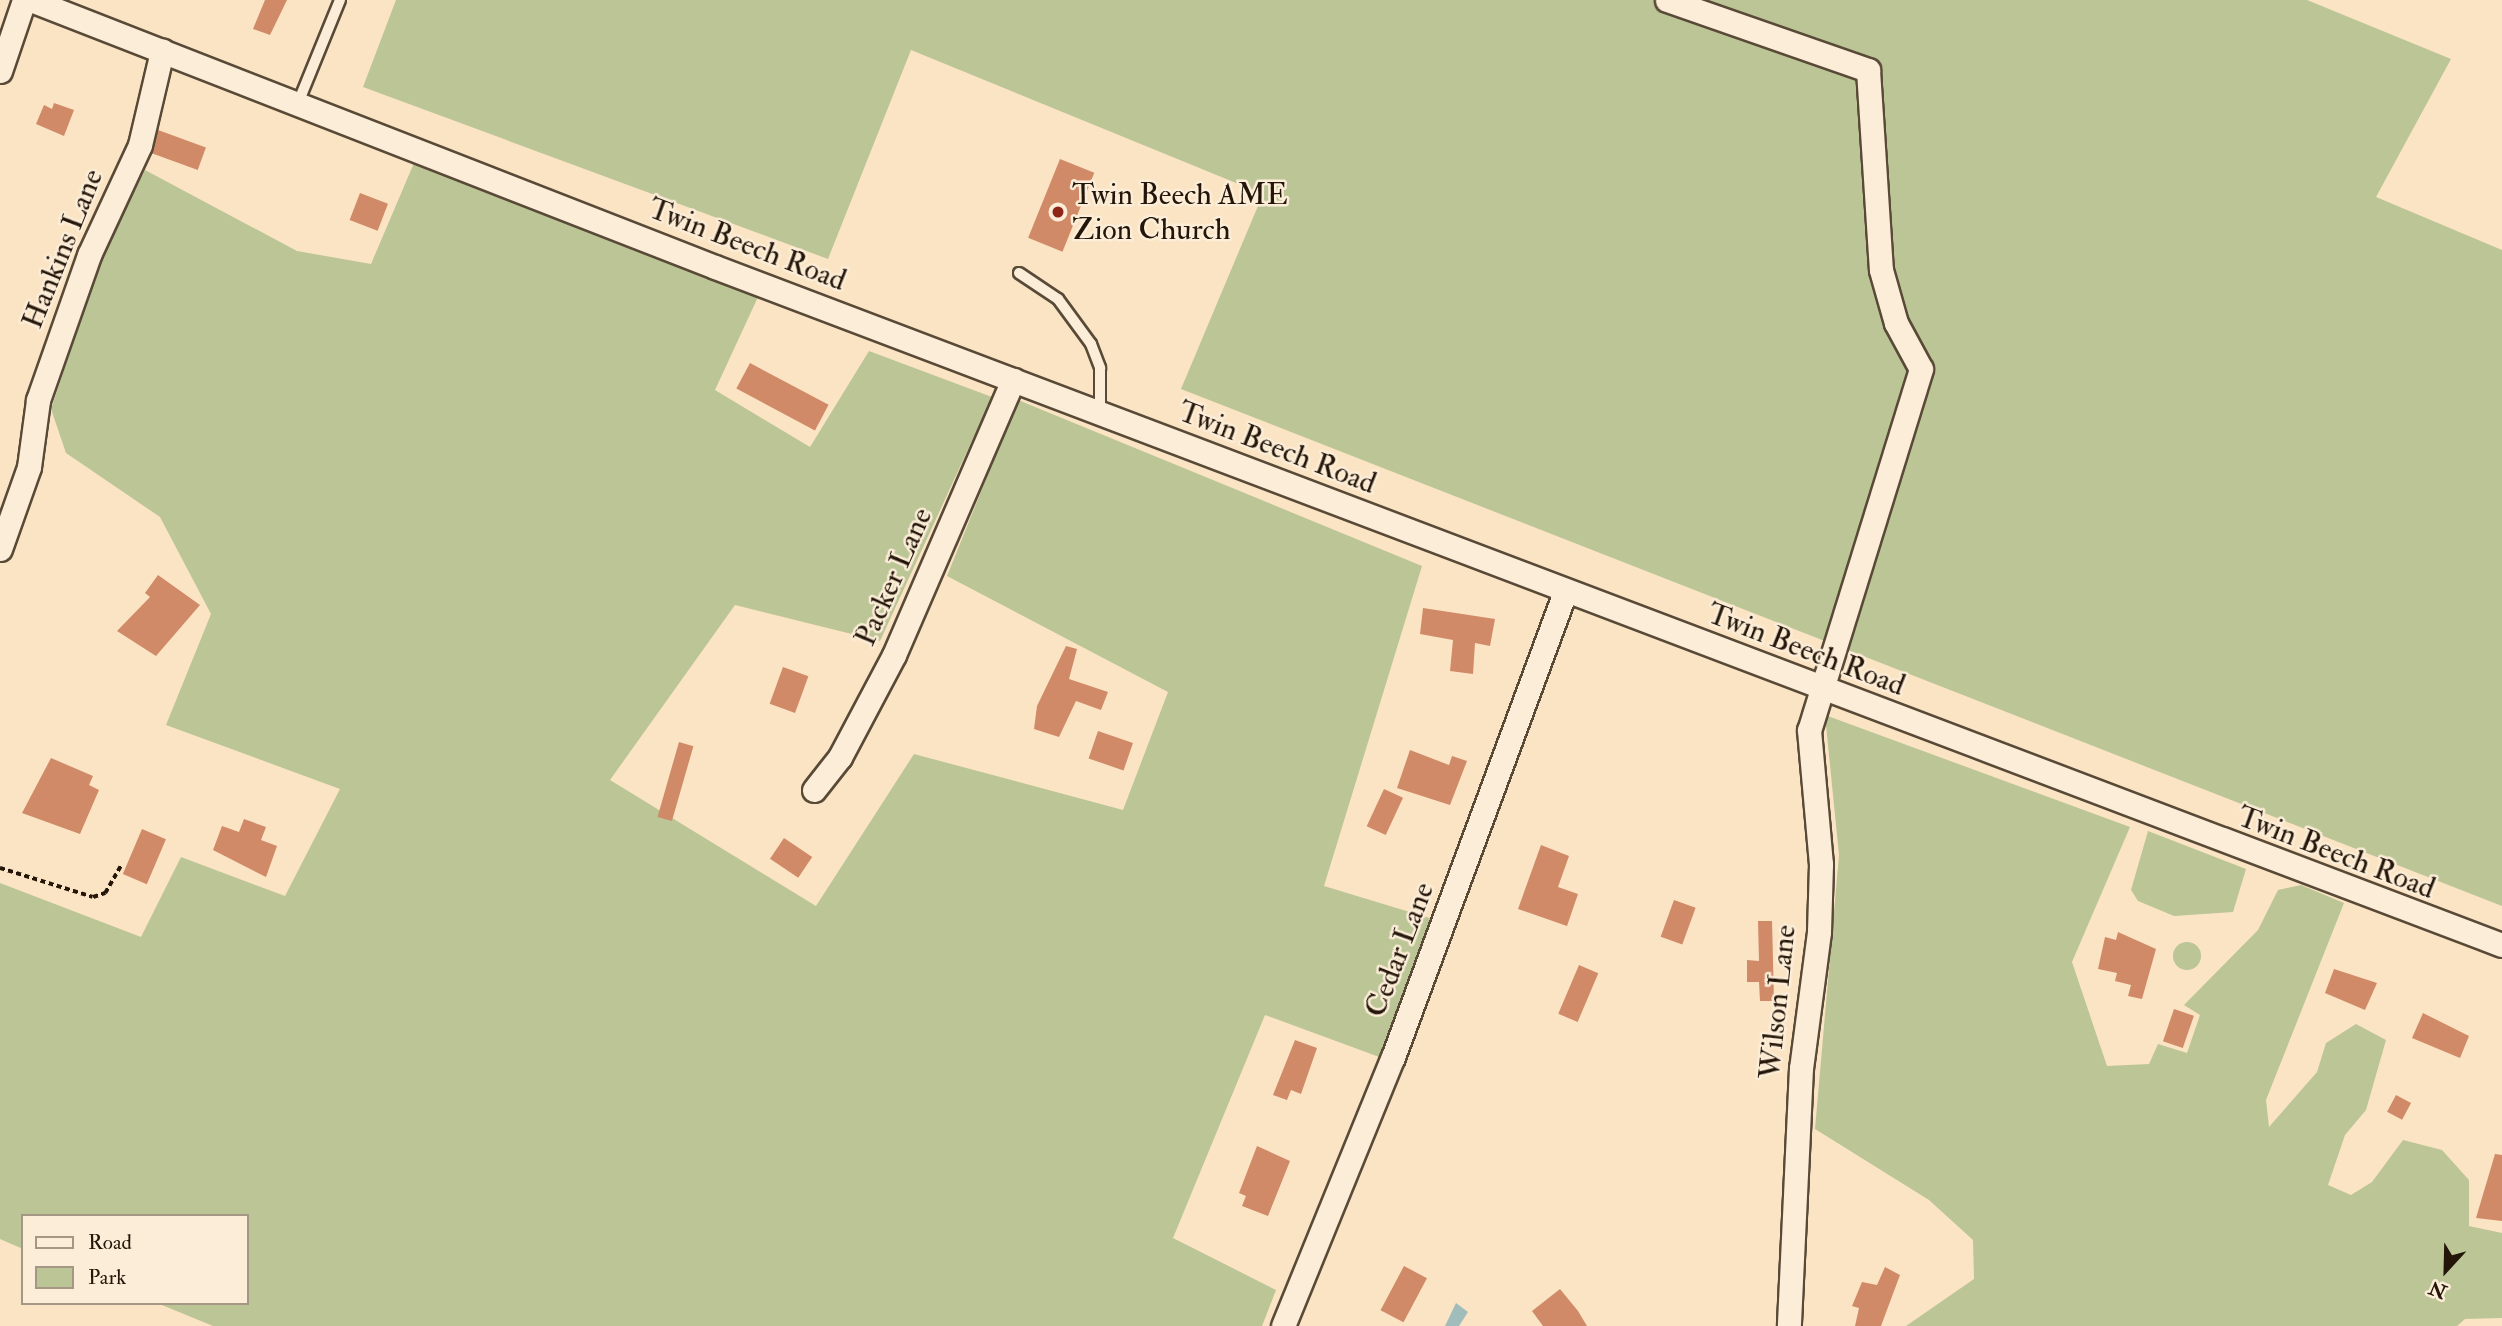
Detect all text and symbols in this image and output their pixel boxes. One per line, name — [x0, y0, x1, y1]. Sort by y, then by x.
street label: Hankins Lane — [15, 164, 111, 334]
place label: Twin Beech AME Zion Church — [1072, 177, 1288, 247]
street label: Twin Beech Road — [643, 191, 851, 299]
marker: Twin Beech AME Zion Church — [1050, 204, 1066, 220]
street label: Twin Beech Road — [1173, 394, 1381, 502]
street label: Packer Lane — [848, 502, 940, 652]
street label: Twin Beech Road — [1702, 596, 1910, 704]
street label: Twin Beech Road — [2232, 799, 2440, 907]
street label: Cedar Lane — [1358, 878, 1442, 1022]
street label: Wilson Lane — [1752, 923, 1804, 1081]
legend — [21, 1214, 248, 1305]
text: Road — [88, 1229, 132, 1256]
north arrow — [2411, 1235, 2481, 1305]
text: Park — [88, 1264, 126, 1291]
text: N — [2426, 1275, 2451, 1304]

